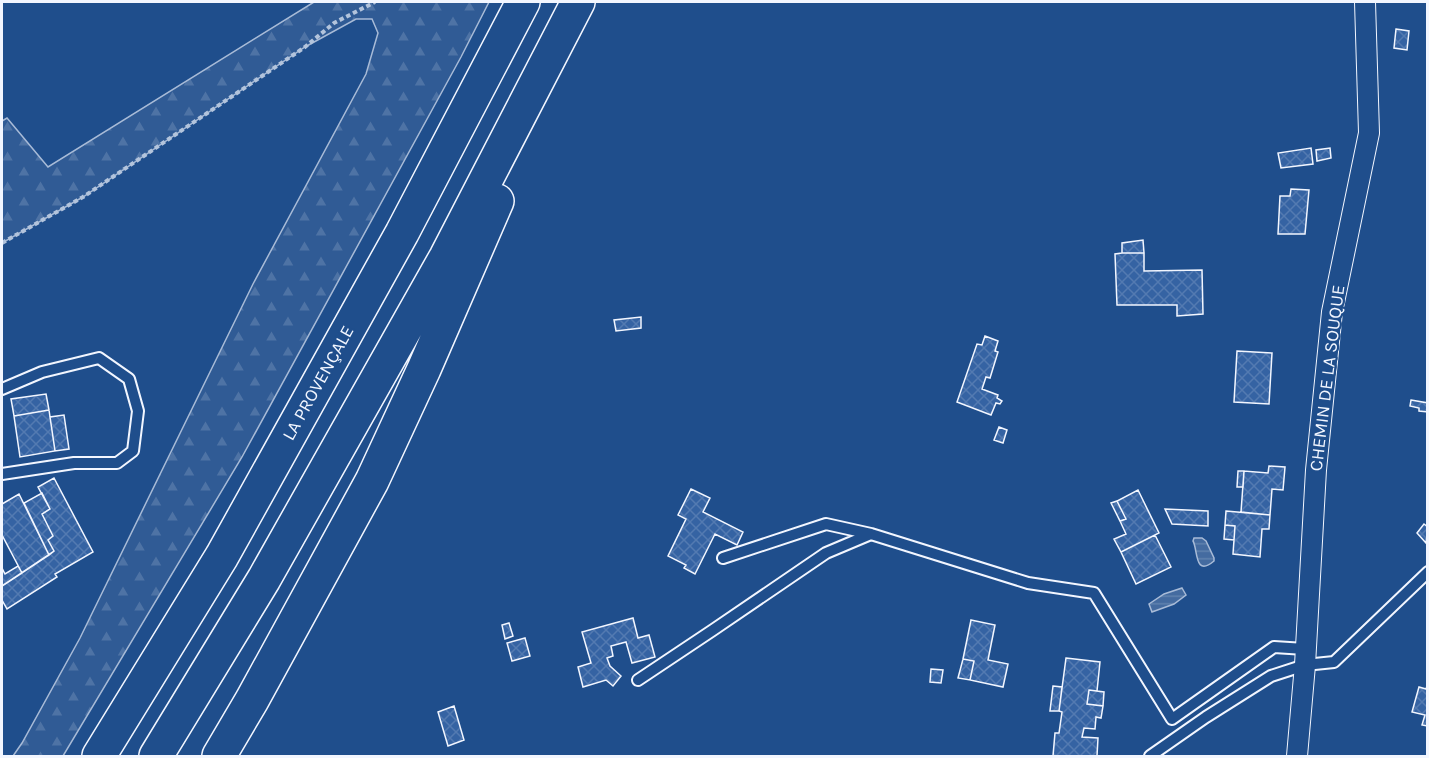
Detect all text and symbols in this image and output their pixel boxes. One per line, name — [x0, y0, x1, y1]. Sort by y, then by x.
street label: CHEMIN DE LA SOUQUE — [1305, 284, 1349, 472]
street label: LA PROVENÇALE — [277, 322, 359, 444]

